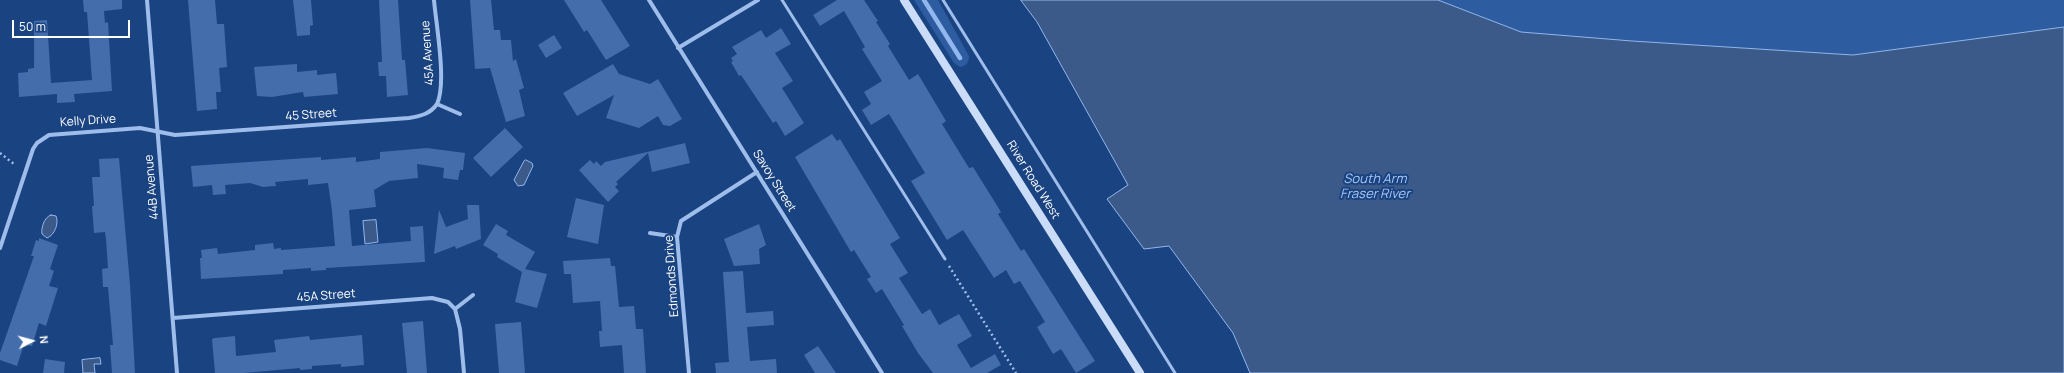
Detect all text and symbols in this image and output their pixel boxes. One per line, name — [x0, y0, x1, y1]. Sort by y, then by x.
scale bar — [14, 12, 132, 38]
text: 50 m — [19, 18, 46, 35]
street label: 45A Avenue — [419, 20, 437, 86]
street label: 45 Street — [285, 106, 337, 124]
street label: Kelly Drive — [60, 112, 116, 130]
street label: River Road West — [1003, 138, 1063, 222]
street label: Savoy Street — [749, 147, 799, 215]
street label: 44B Avenue — [142, 154, 162, 220]
water label: South Arm Fraser River — [1340, 171, 1410, 202]
street label: Edmonds Drive — [662, 235, 682, 317]
street label: 45A Street — [296, 287, 356, 305]
north arrow — [12, 321, 52, 361]
text: N — [37, 335, 52, 344]

